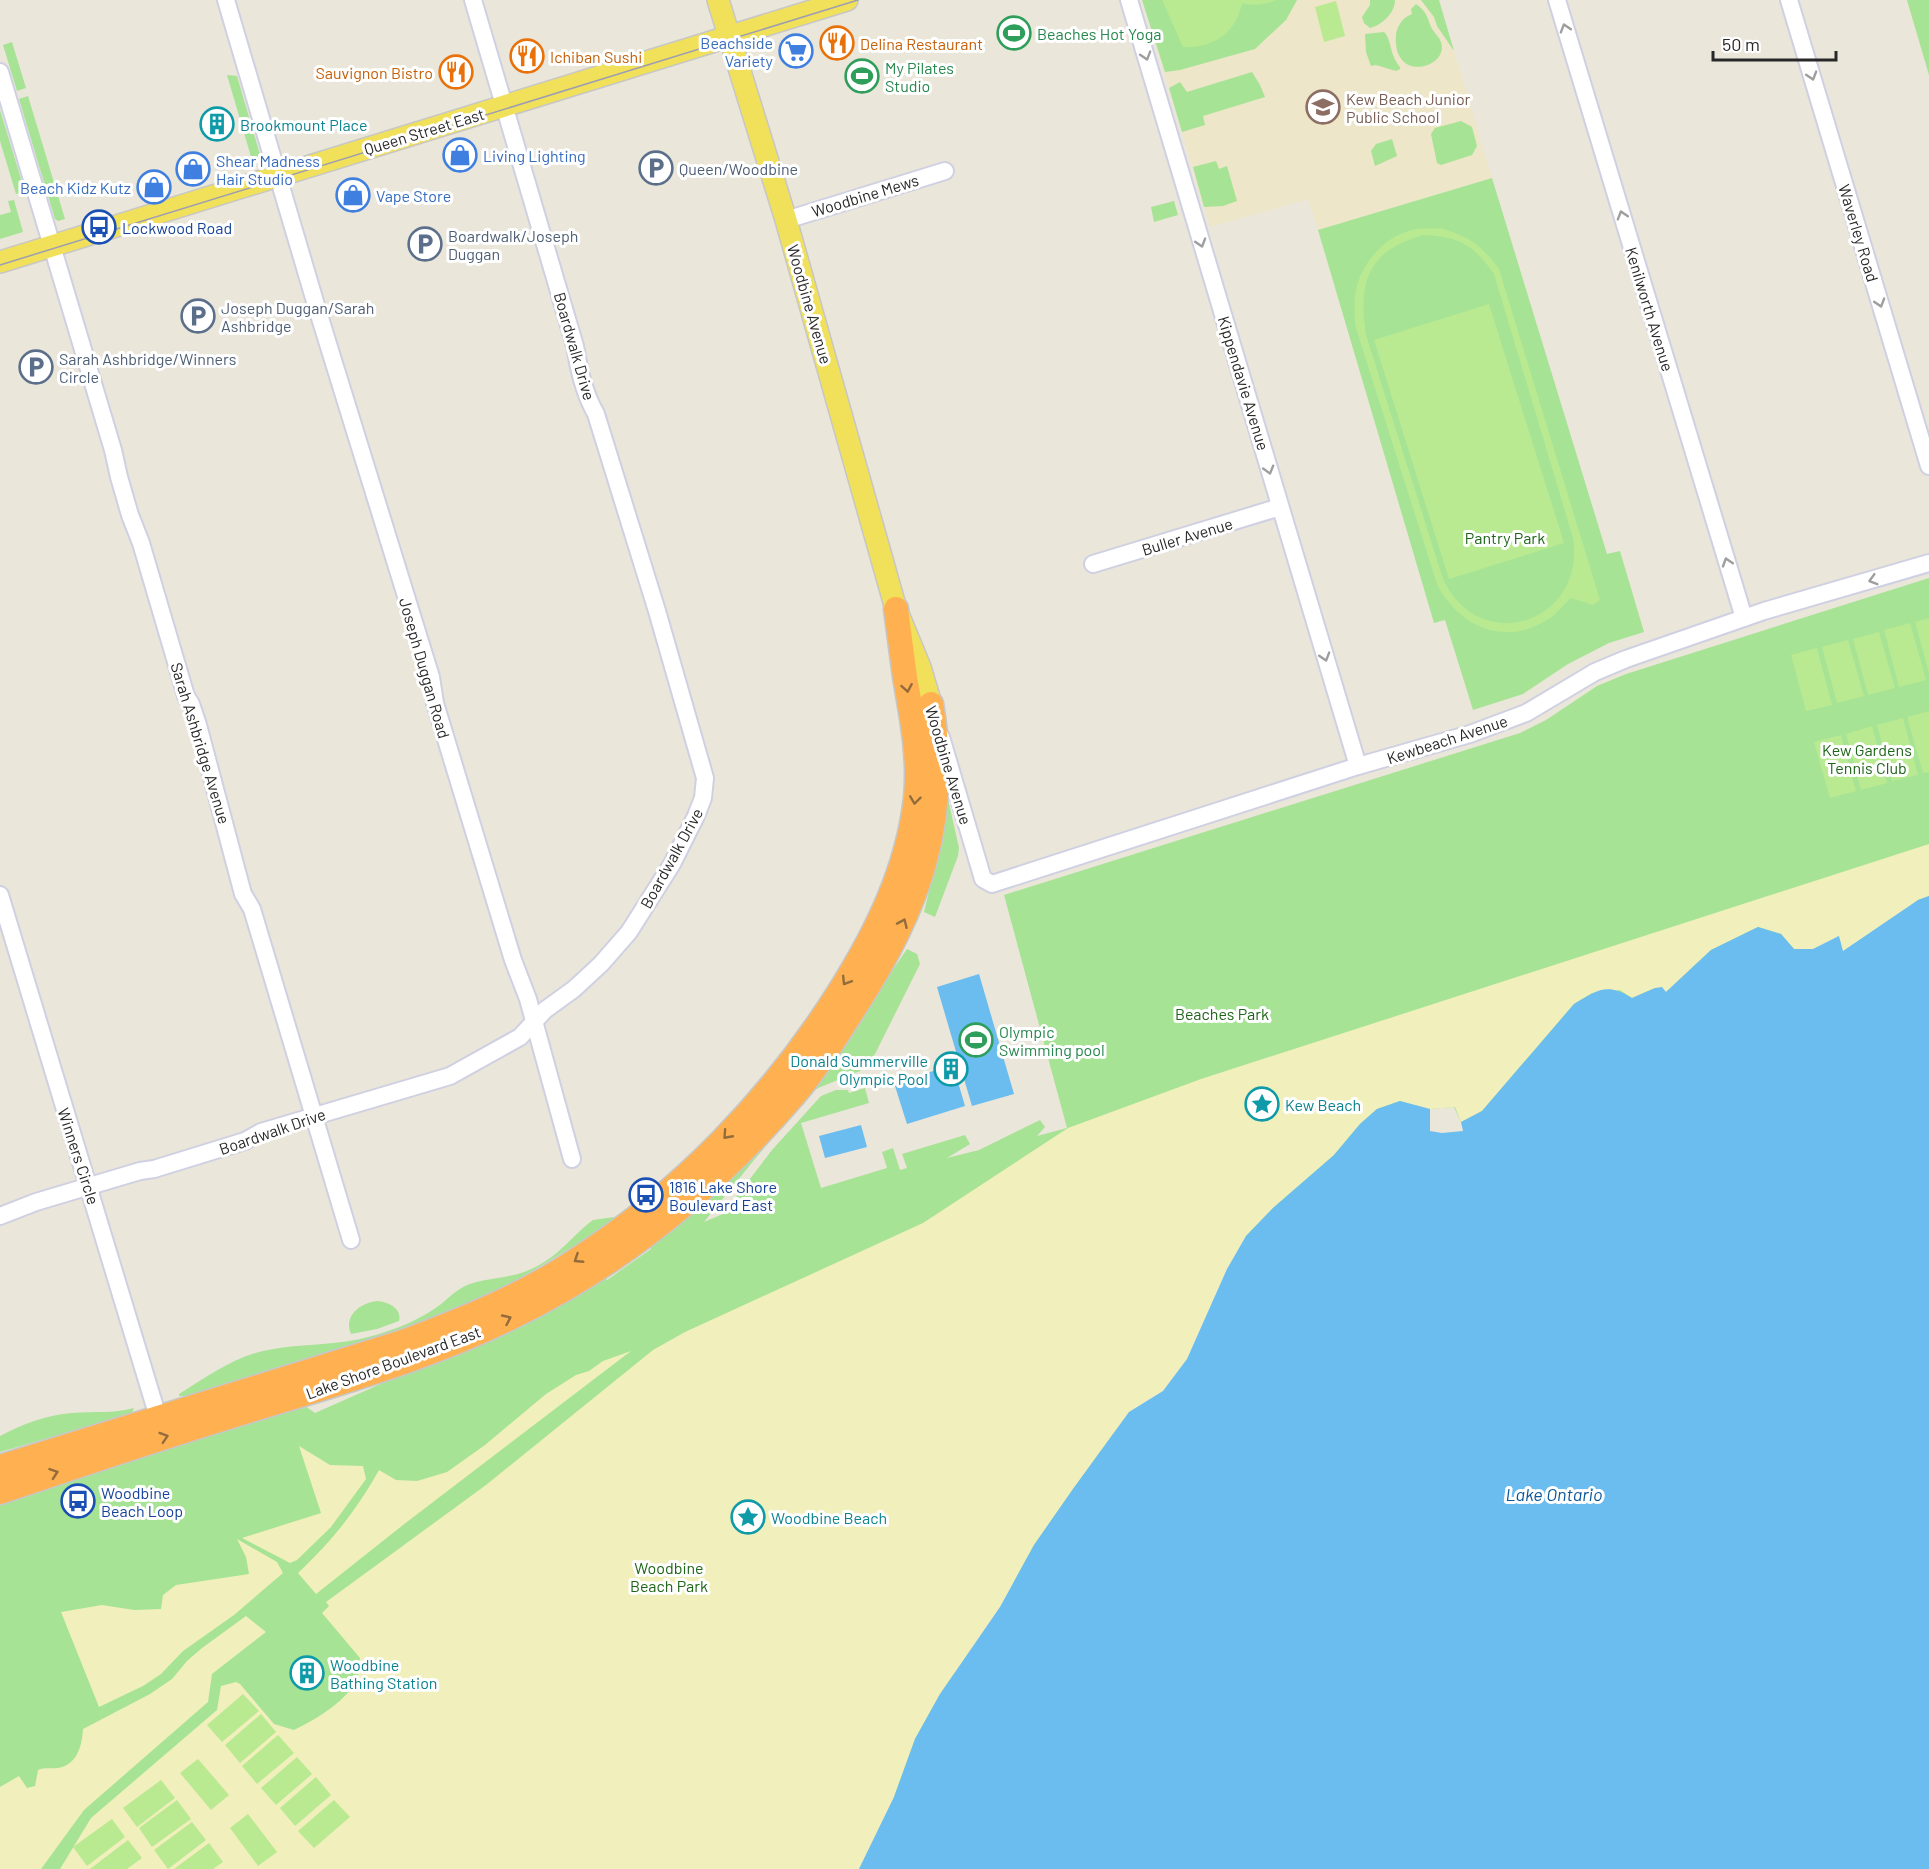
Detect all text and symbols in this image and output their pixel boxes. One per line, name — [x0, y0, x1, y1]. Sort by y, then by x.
sports icon: Beaches Hot Yoga — [996, 15, 1032, 51]
one-way arrow — [1560, 23, 1572, 34]
place label: Beaches Hot Yoga — [1037, 24, 1161, 43]
scale bar — [1713, 24, 1836, 62]
restaurant icon: Delina Restaurant — [819, 25, 855, 61]
place label: Beachside Variety — [700, 33, 774, 70]
supermarket icon: Beachside Variety — [778, 33, 814, 69]
text: 50 m — [1722, 33, 1760, 55]
place label: Delina Restaurant — [860, 34, 983, 53]
restaurant icon: Ichiban Sushi — [509, 38, 545, 74]
place label: Ichiban Sushi — [550, 47, 642, 66]
one-way arrow — [1139, 50, 1151, 61]
restaurant icon: Sauvignon Bistro — [438, 54, 474, 90]
sports icon: My Pilates Studio — [844, 58, 880, 94]
place label: My Pilates Studio — [885, 58, 954, 95]
place label: Sauvignon Bistro — [316, 63, 433, 82]
one-way arrow — [1805, 70, 1817, 81]
school or university icon: Kew Beach Junior Public School — [1305, 89, 1341, 125]
place label: Kew Beach Junior Public School — [1346, 89, 1471, 126]
street label: Queen Street East — [361, 104, 487, 158]
building icon: Brookmount Place — [199, 106, 235, 142]
place label: Brookmount Place — [240, 115, 367, 134]
shop icon: Living Lighting — [442, 137, 478, 173]
place label: Living Lighting — [483, 146, 586, 165]
parking icon: Queen/Woodbine — [638, 150, 674, 186]
shop icon: Shear Madness Hair Studio — [175, 151, 211, 187]
place label: Shear Madness Hair Studio — [216, 151, 320, 188]
place label: Queen/Woodbine — [679, 159, 798, 178]
shop icon: Beach Kidz Kutz — [136, 169, 172, 205]
street label: Woodbine Mews — [809, 170, 921, 220]
shop icon: Vape Store — [335, 177, 371, 213]
place label: Beach Kidz Kutz — [20, 178, 131, 197]
street label: Waverley Road — [1835, 182, 1883, 284]
place label: Vape Store — [376, 186, 451, 205]
bus stop icon: Lockwood Road — [81, 209, 117, 245]
one-way arrow — [1617, 210, 1629, 221]
place label: Lockwood Road — [122, 218, 232, 237]
parking icon: Boardwalk/Joseph Duggan — [407, 226, 443, 262]
place label: Boardwalk/Joseph Duggan — [448, 226, 578, 263]
one-way arrow — [1194, 237, 1206, 248]
street label: Woodbine Avenue — [784, 242, 836, 366]
street label: Kenilworth Avenue — [1622, 245, 1678, 373]
street label: Boardwalk Drive — [550, 290, 600, 402]
one-way arrow — [1873, 297, 1885, 308]
parking icon: Joseph Duggan/Sarah Ashbridge — [180, 298, 216, 334]
place label: Joseph Duggan/Sarah Ashbridge — [221, 298, 374, 335]
street label: Kippendavie Avenue — [1215, 314, 1273, 452]
parking icon: Sarah Ashbridge/Winners Circle — [18, 349, 54, 385]
place label: Sarah Ashbridge/Winners Circle — [59, 349, 236, 386]
one-way arrow — [1262, 465, 1275, 475]
street label: Buller Avenue — [1139, 513, 1235, 559]
park label: Pantry Park — [1465, 528, 1545, 547]
one-way arrow — [1722, 557, 1734, 568]
one-way arrow — [1868, 573, 1879, 585]
street label: Joseph Duggan Road — [396, 595, 454, 741]
one-way arrow — [1318, 651, 1330, 662]
street label: Sarah Ashbridge Avenue — [167, 660, 235, 826]
one-way arrow — [900, 682, 913, 692]
street label: Woodbine Avenue — [922, 703, 976, 827]
street label: Kewbeach Avenue — [1384, 711, 1510, 767]
park label: Kew Gardens Tennis Club — [1822, 740, 1912, 777]
one-way arrow — [909, 796, 921, 805]
street label: Boardwalk Drive — [636, 805, 706, 911]
one-way arrow — [895, 918, 907, 929]
one-way arrow — [842, 975, 854, 985]
park label: Beaches Park — [1175, 1004, 1269, 1023]
sports icon: Olympic Swimming pool — [958, 1022, 994, 1058]
place label: Olympic Swimming pool — [999, 1022, 1105, 1059]
place label: Donald Summerville Olympic Pool — [790, 1051, 928, 1088]
building icon: Donald Summerville Olympic Pool — [933, 1051, 969, 1087]
place icon: Kew Beach — [1244, 1086, 1280, 1122]
place label: Kew Beach — [1285, 1095, 1361, 1114]
street label: Boardwalk Drive — [216, 1104, 328, 1158]
street label: Winners Circle — [54, 1105, 104, 1207]
one-way arrow — [723, 1128, 734, 1138]
bus stop icon: 1816 Lake Shore Boulevard East — [628, 1177, 664, 1213]
place label: 1816 Lake Shore Boulevard East — [669, 1177, 777, 1214]
one-way arrow — [574, 1252, 584, 1264]
one-way arrow — [501, 1315, 512, 1327]
street label: Lake Shore Boulevard East — [303, 1321, 483, 1403]
one-way arrow — [158, 1432, 169, 1444]
one-way arrow — [48, 1468, 59, 1481]
bus stop icon: Woodbine Beach Loop — [60, 1483, 96, 1519]
place label: Woodbine Beach Loop — [101, 1483, 183, 1520]
water label: Lake Ontario — [1505, 1483, 1603, 1505]
place icon: Woodbine Beach — [730, 1499, 766, 1535]
place label: Woodbine Beach — [771, 1508, 887, 1527]
park label: Woodbine Beach Park — [630, 1558, 708, 1595]
building icon: Woodbine Bathing Station — [289, 1655, 325, 1691]
place label: Woodbine Bathing Station — [330, 1655, 438, 1692]

